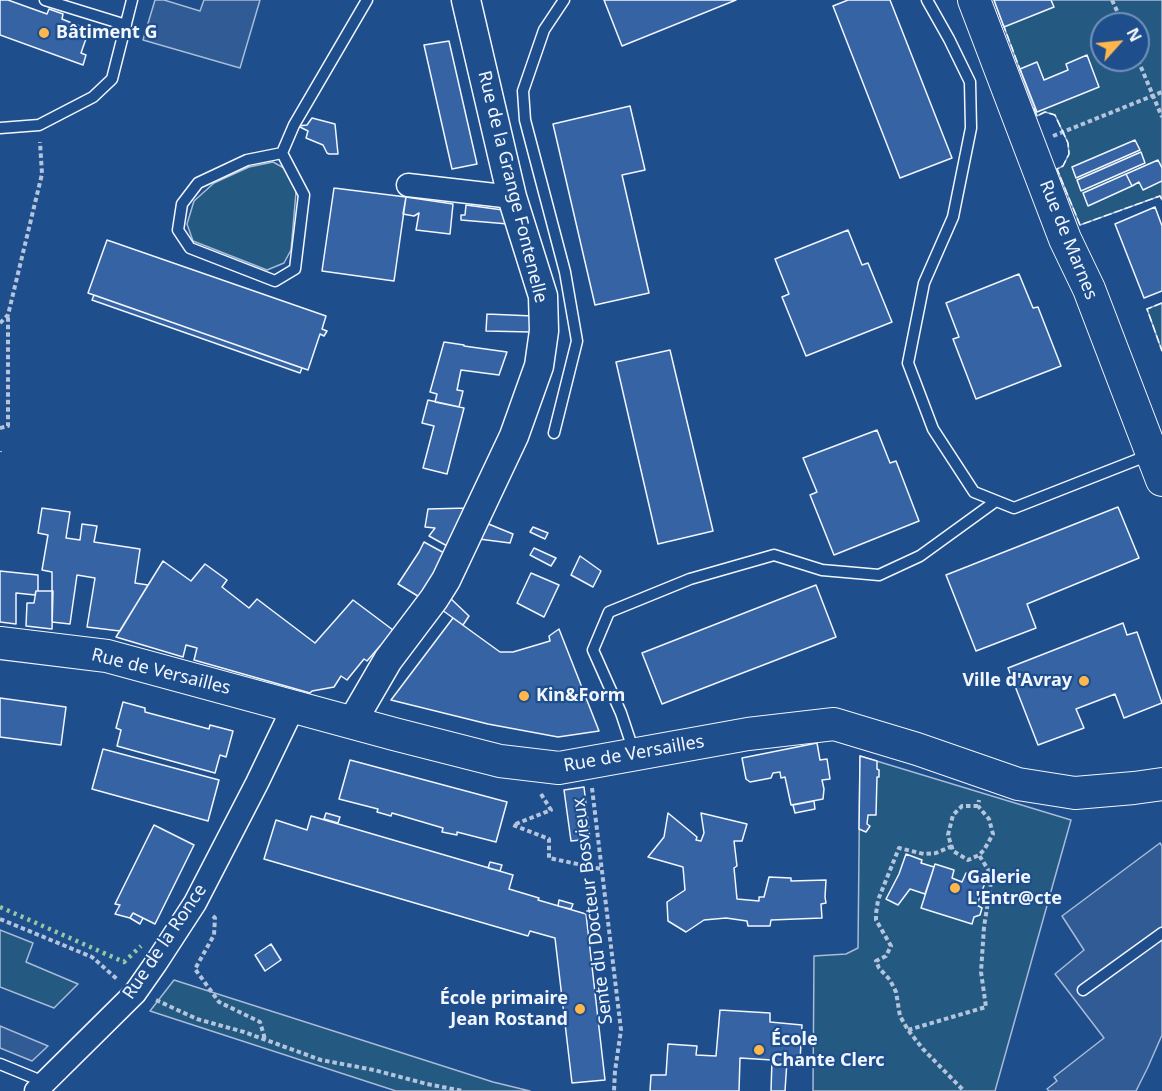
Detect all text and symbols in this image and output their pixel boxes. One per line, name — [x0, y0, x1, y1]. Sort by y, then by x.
north arrow — [1090, 12, 1150, 72]
place label: Bâtiment G — [56, 22, 157, 44]
text: N — [1121, 24, 1147, 46]
marker: Bâtiment G — [37, 26, 51, 40]
street label: Rue de la Grange Fontenelle — [473, 69, 551, 305]
street label: Rue de Marnes — [1034, 177, 1102, 303]
street label: Rue de Versailles — [89, 644, 233, 700]
place label: Ville d'Avray — [962, 670, 1072, 692]
marker: Ville d'Avray — [1077, 674, 1091, 688]
place label: Kin&Form — [536, 685, 625, 707]
marker: Kin&Form — [517, 689, 531, 703]
street label: Rue de Versailles — [562, 731, 706, 777]
street label: Sente du Docteur Bosvieux — [568, 797, 618, 1025]
place label: Galerie L'Entr@cte — [967, 867, 1062, 910]
street label: Rue de la Ronce — [118, 880, 212, 1004]
marker: Galerie L'Entr@cte — [948, 881, 962, 895]
place label: École primaire Jean Rostand — [440, 988, 568, 1030]
marker: École primaire Jean Rostand — [573, 1002, 587, 1016]
place label: École Chante Clerc — [771, 1029, 885, 1072]
marker: École Chante Clerc — [752, 1043, 766, 1057]

